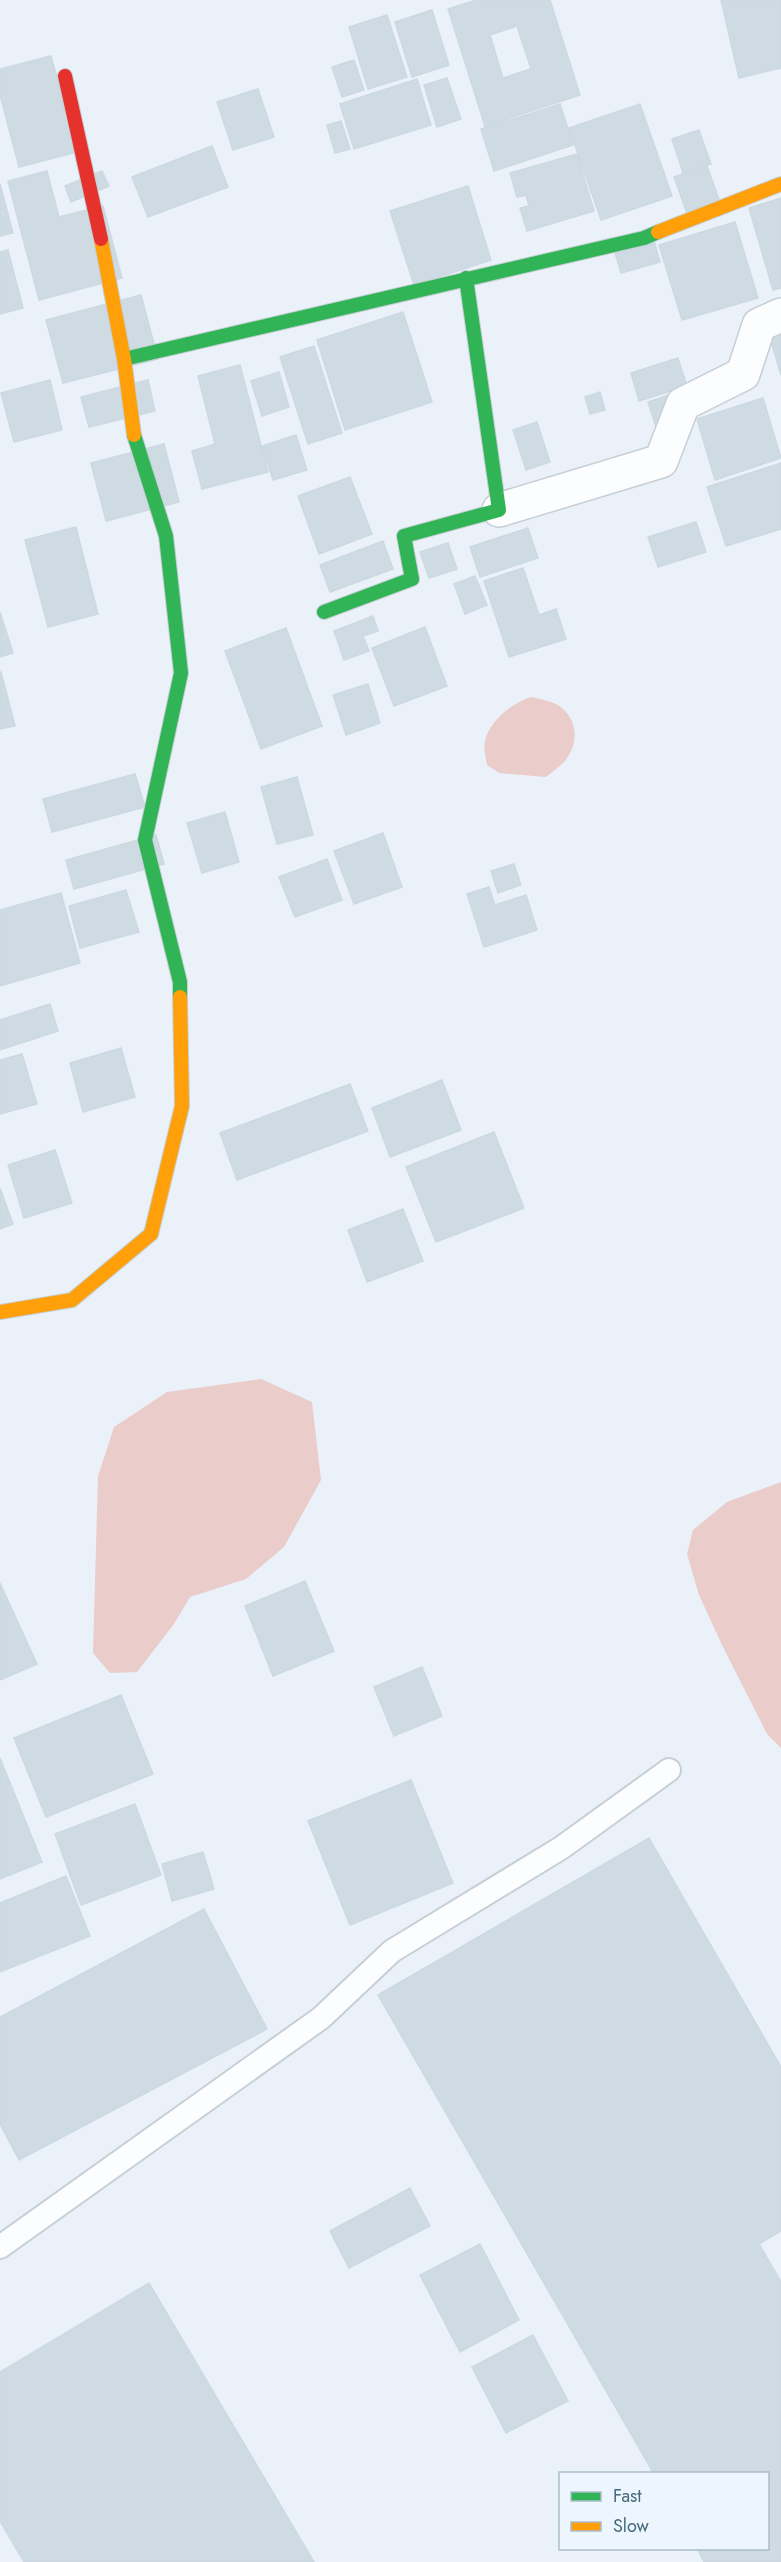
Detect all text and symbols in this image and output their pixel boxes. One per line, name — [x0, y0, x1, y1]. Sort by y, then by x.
legend — [559, 2472, 769, 2550]
text: Fast — [613, 2483, 642, 2509]
text: Slow — [613, 2513, 650, 2539]

